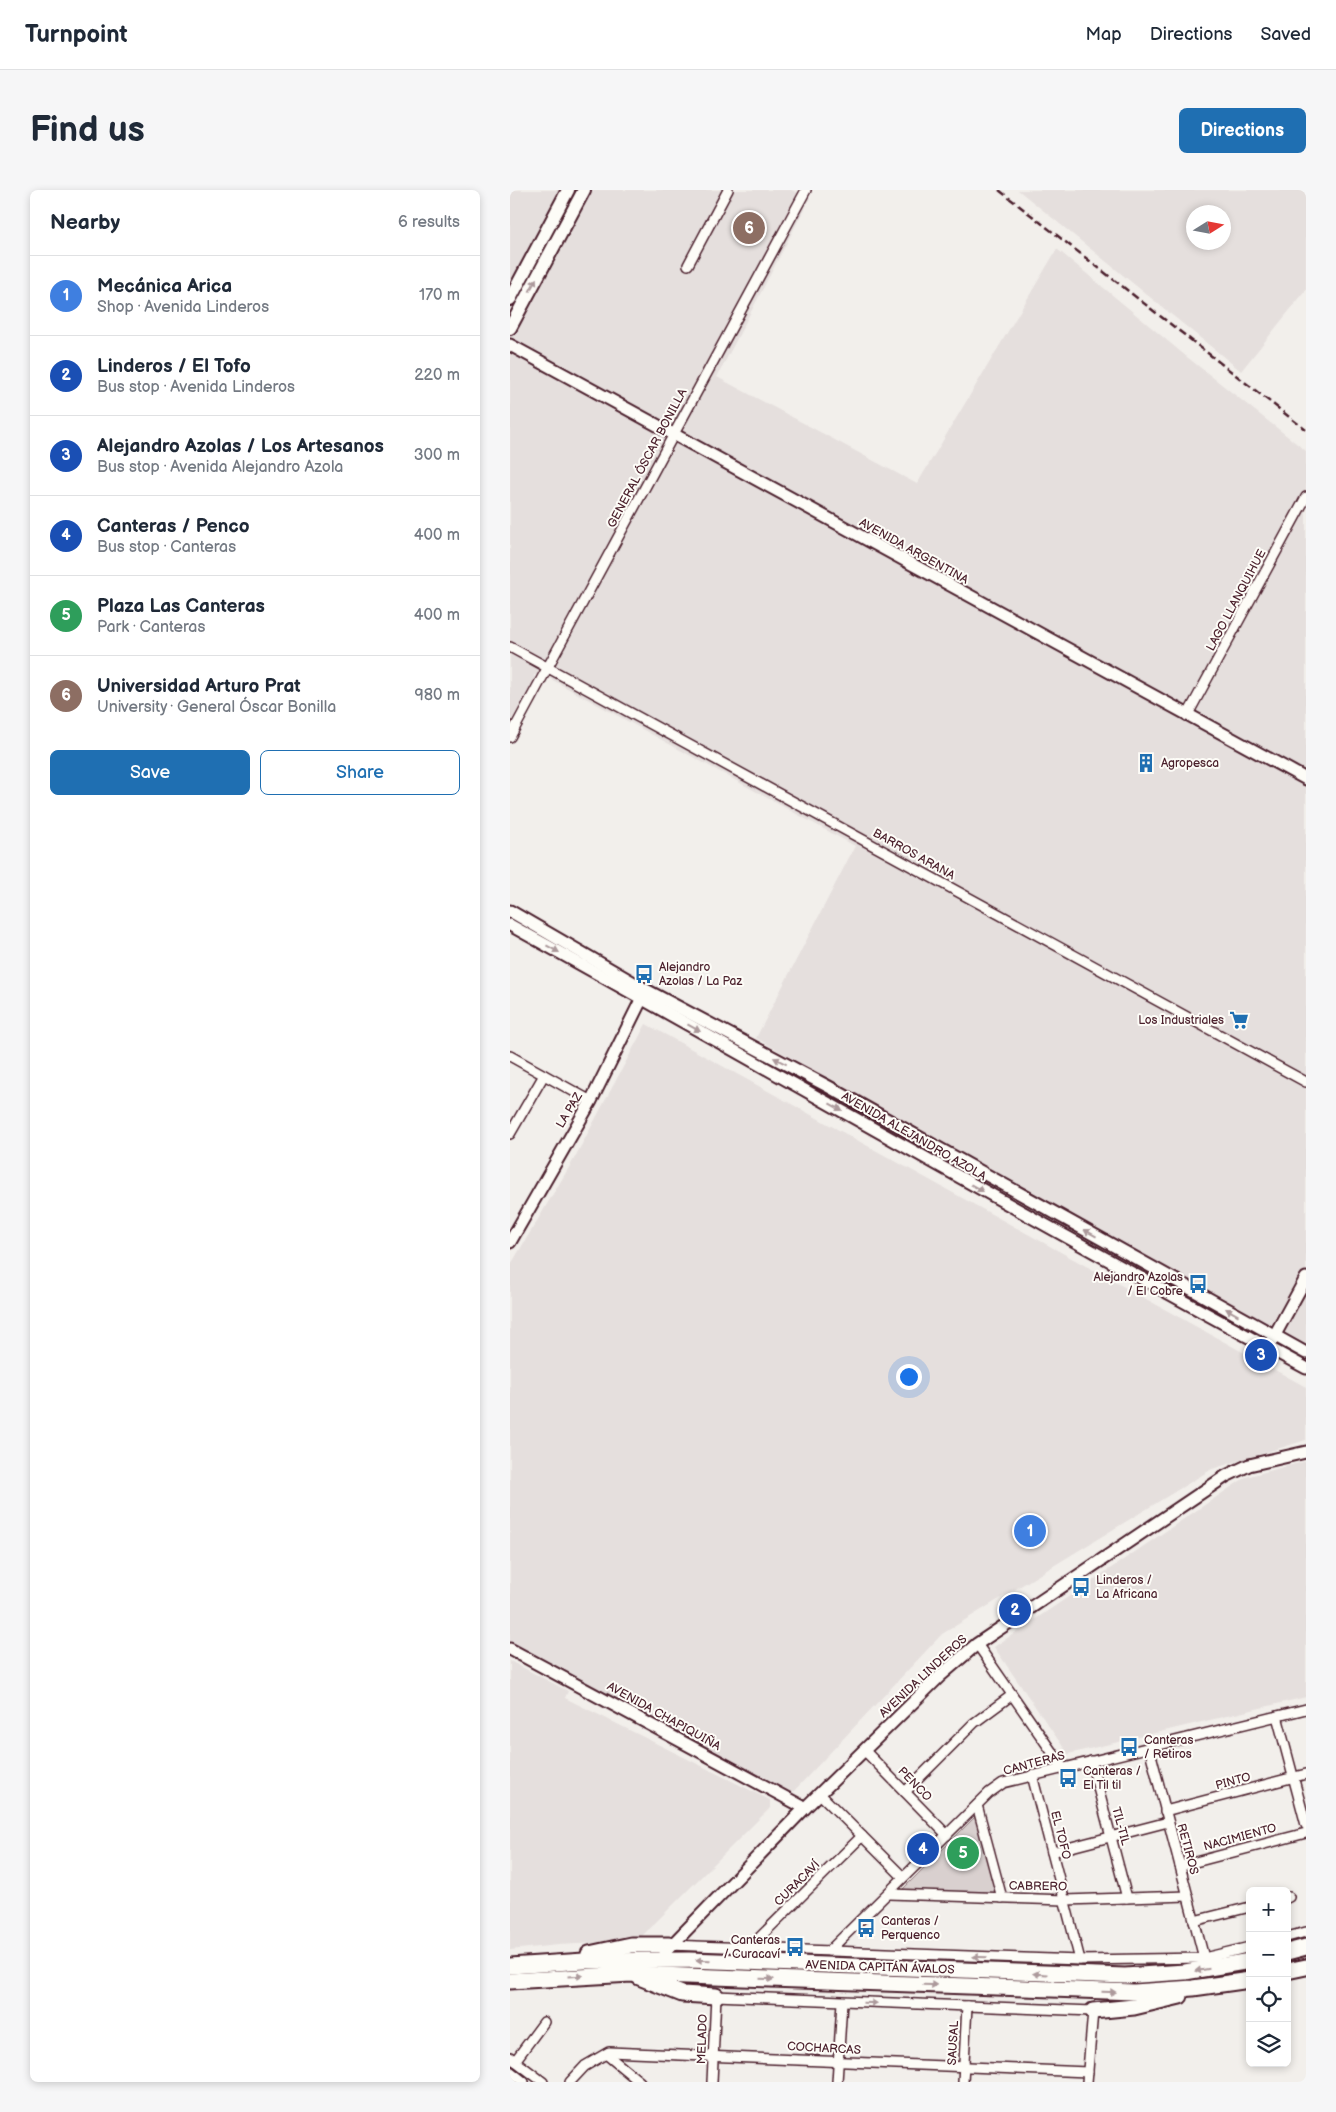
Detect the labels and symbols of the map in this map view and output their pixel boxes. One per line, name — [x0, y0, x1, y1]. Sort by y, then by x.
north arrow — [1186, 205, 1231, 250]
pin: 6 — [733, 209, 765, 247]
one-way arrow — [529, 278, 537, 292]
street label: GENERAL ÓSCAR BONILLA — [603, 385, 691, 530]
street label: AVENIDA ARGENTINA — [857, 515, 972, 588]
street label: LAGO LLANQUIHUE — [1203, 547, 1270, 654]
building icon: Agropesca — [1135, 752, 1157, 774]
place label: Agropesca — [1161, 756, 1219, 771]
street label: BARROS ARANA — [870, 826, 958, 884]
one-way arrow — [546, 944, 559, 953]
place label: Alejandro Azolas / La Paz — [659, 960, 742, 989]
bus stop icon: Alejandro Azolas / La Paz — [633, 963, 655, 985]
supermarket icon: Los Industriales — [1228, 1009, 1250, 1031]
place label: Los Industriales — [1138, 1013, 1224, 1028]
one-way arrow — [687, 1024, 702, 1032]
one-way arrow — [772, 1057, 787, 1065]
street label: LA PAZ — [553, 1089, 586, 1131]
street label: AVENIDA ALEJANDRO AZOLA — [839, 1089, 989, 1184]
one-way arrow — [830, 1102, 843, 1111]
one-way arrow — [970, 1184, 984, 1193]
one-way arrow — [1083, 1229, 1097, 1237]
place label: Alejandro Azolas / El Cobre — [1093, 1270, 1183, 1299]
bus stop icon: Alejandro Azolas / El Cobre — [1187, 1273, 1209, 1295]
one-way arrow — [1225, 1308, 1239, 1316]
pin: 3 — [1245, 1336, 1277, 1374]
your location — [896, 1364, 922, 1390]
pin: 1 — [1014, 1512, 1046, 1550]
place label: Linderos / La Africana — [1096, 1573, 1158, 1602]
bus stop icon: Linderos / La Africana — [1070, 1576, 1092, 1598]
pin: 2 — [999, 1591, 1031, 1629]
street label: AVENIDA LINDEROS — [876, 1632, 970, 1721]
street label: AVENIDA CHAPIQUIÑA — [604, 1677, 725, 1754]
place label: Canteras / Retiros — [1144, 1733, 1193, 1762]
bus stop icon: Canteras / Retiros — [1118, 1736, 1140, 1758]
street label: CANTERAS — [1002, 1748, 1067, 1779]
street label: PENCO — [895, 1764, 935, 1805]
place label: Canteras / El Til til — [1083, 1764, 1141, 1793]
bus stop icon: Canteras / El Til til — [1057, 1767, 1079, 1789]
street label: PINTO — [1214, 1770, 1252, 1793]
street label: TIL-TIL — [1108, 1805, 1133, 1847]
street label: EL TOFO — [1047, 1809, 1074, 1861]
street label: NACIMIENTO — [1202, 1821, 1278, 1854]
street label: RETIROS — [1174, 1822, 1202, 1876]
pin: 4 — [907, 1830, 939, 1868]
pin: 5 — [947, 1834, 979, 1872]
street label: CURACAVÍ — [770, 1856, 824, 1909]
street label: CABRERO — [1009, 1878, 1067, 1895]
place label: Canteras / Perquenco — [881, 1914, 940, 1943]
bus stop icon: Canteras / Perquenco — [855, 1917, 877, 1939]
place label: Canteras / Curacaví — [723, 1933, 780, 1962]
bus stop icon: Canteras / Curacaví — [784, 1936, 806, 1958]
one-way arrow — [972, 1953, 988, 1961]
street label: AVENIDA CAPITÁN ÁVALOS — [805, 1955, 955, 1978]
one-way arrow — [694, 1956, 710, 1964]
one-way arrow — [1194, 1966, 1210, 1974]
one-way arrow — [1031, 1970, 1047, 1978]
one-way arrow — [568, 1972, 584, 1980]
one-way arrow — [759, 1975, 775, 1983]
one-way arrow — [922, 1982, 938, 1990]
one-way arrow — [1102, 1988, 1118, 1996]
one-way arrow — [862, 1999, 878, 2007]
street label: MELADO — [694, 2014, 711, 2064]
street label: SAUSAL — [945, 2020, 962, 2066]
street label: COCHARCAS — [787, 2039, 861, 2058]

